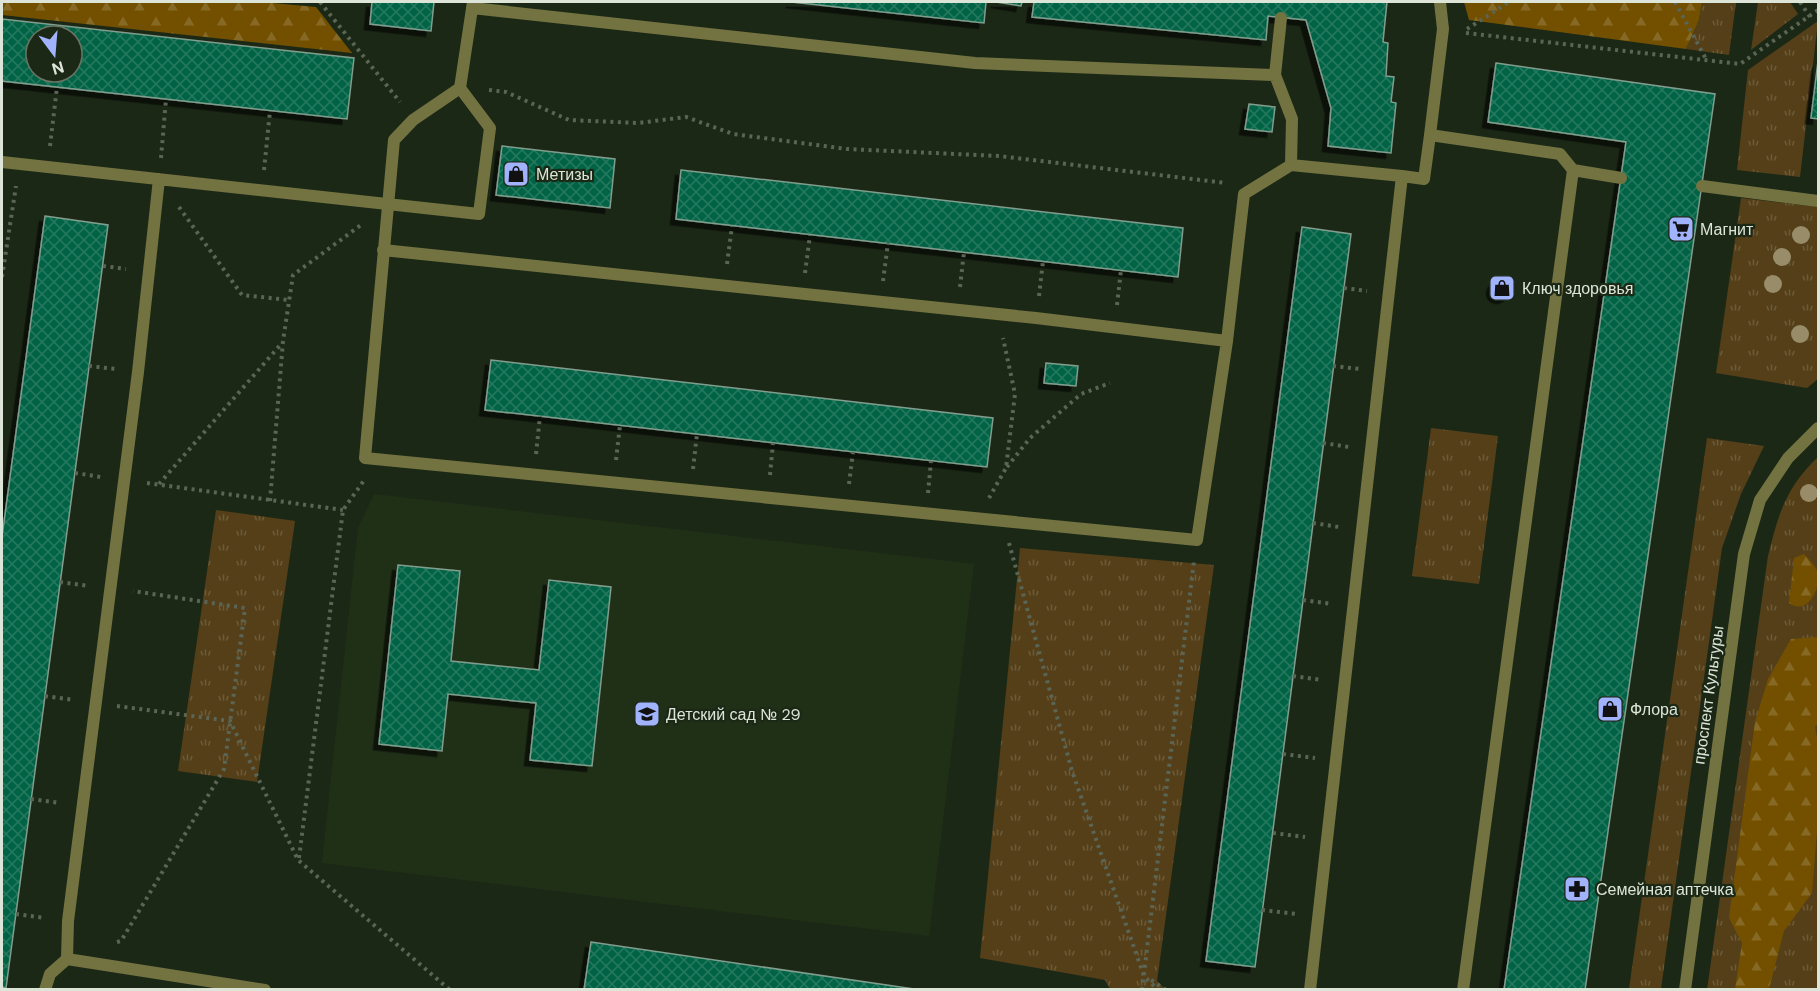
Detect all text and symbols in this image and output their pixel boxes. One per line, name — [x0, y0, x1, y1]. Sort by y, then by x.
north arrow — [24, 24, 84, 84]
text: N — [49, 56, 67, 80]
shop icon: Метизы — [501, 159, 531, 189]
place label: Метизы — [536, 164, 593, 185]
supermarket icon: Магнит — [1666, 214, 1696, 244]
place label: Магнит — [1700, 219, 1754, 240]
shop icon: Ключ здоровья — [1487, 273, 1517, 303]
place label: Ключ здоровья — [1522, 278, 1633, 299]
street label: проспект Культуры — [1688, 624, 1729, 766]
shop icon: Флора — [1595, 694, 1625, 724]
school or university icon: Детский сад № 29 — [632, 699, 662, 729]
place label: Флора — [1630, 699, 1678, 720]
place label: Детский сад № 29 — [666, 704, 801, 725]
pharmacy icon: Семейная аптечка — [1562, 874, 1592, 904]
place label: Семейная аптечка — [1596, 879, 1734, 900]

